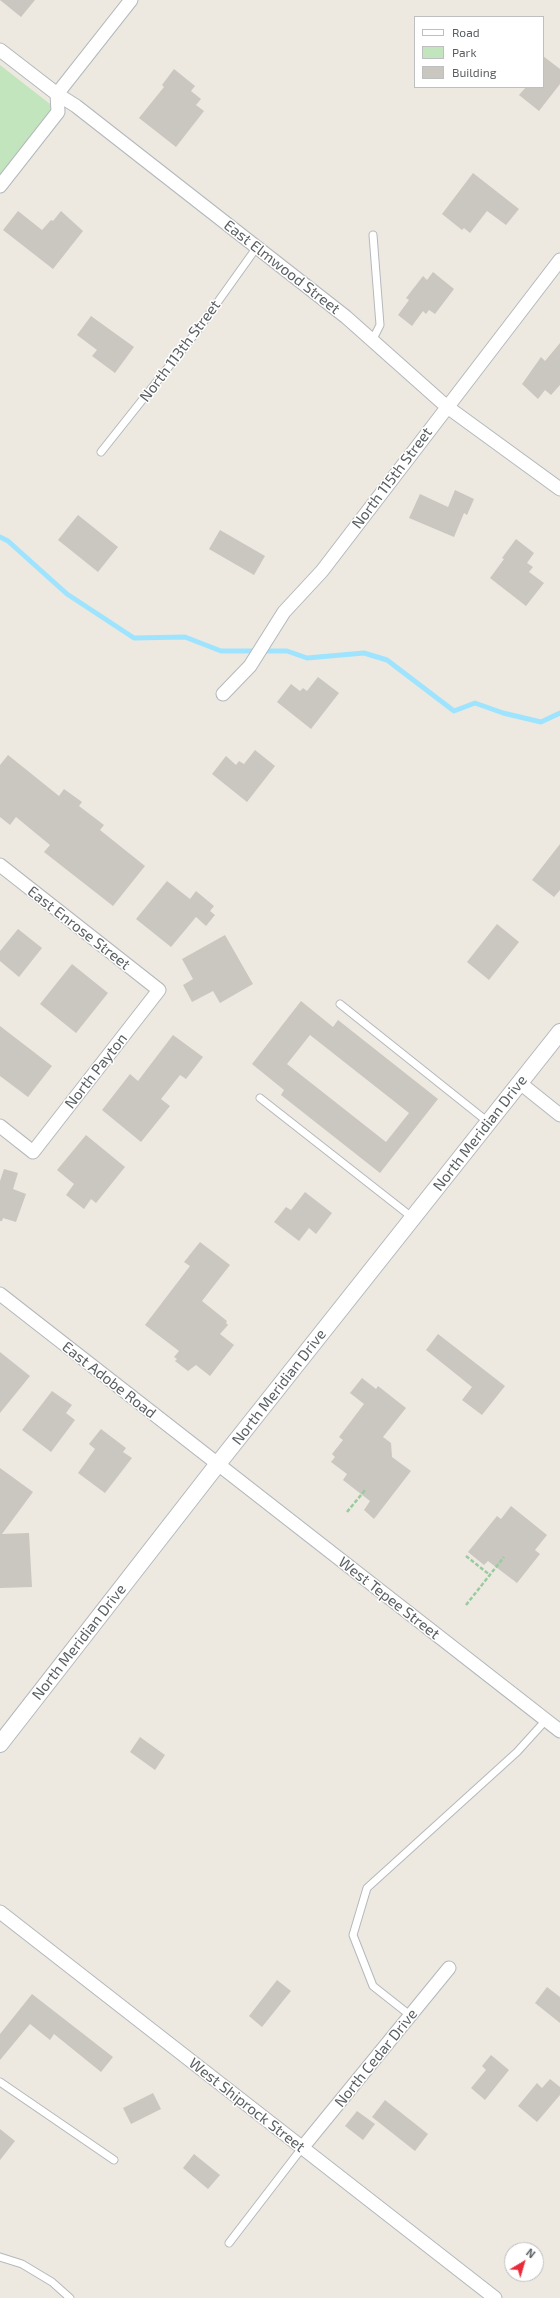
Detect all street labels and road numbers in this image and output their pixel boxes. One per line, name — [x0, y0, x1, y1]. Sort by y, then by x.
street label: East Elmwood Street — [220, 216, 344, 318]
street label: North 113th Street — [136, 297, 224, 405]
street label: North 115th Street — [348, 424, 436, 532]
street label: East Enrose Street — [24, 882, 134, 974]
street label: North Payton — [61, 1030, 131, 1112]
street label: North Meridian Drive — [429, 1071, 531, 1195]
street label: North Meridian Drive — [228, 1325, 330, 1449]
street label: East Adobe Road — [58, 1338, 160, 1422]
street label: West Tepee Street — [335, 1553, 443, 1643]
street label: North Meridian Drive — [28, 1580, 130, 1704]
street label: North Cedar Drive — [331, 2005, 421, 2111]
street label: West Shiprock Street — [185, 2054, 309, 2156]

